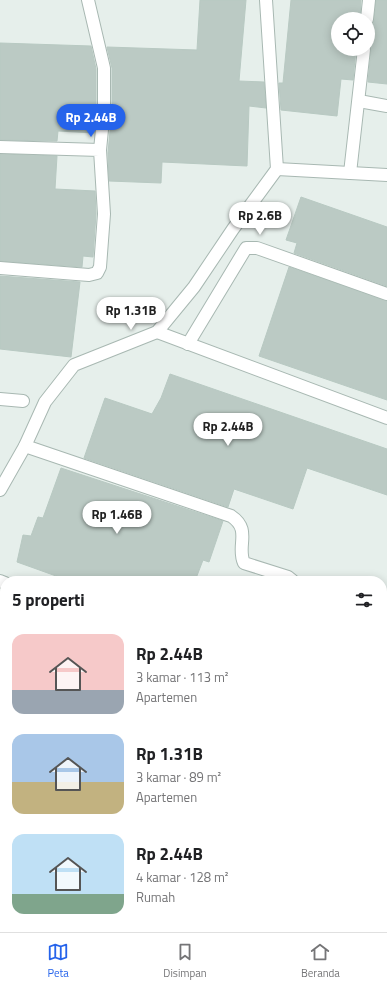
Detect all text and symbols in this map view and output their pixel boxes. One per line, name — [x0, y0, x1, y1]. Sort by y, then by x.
map controls — [331, 12, 375, 56]
button: locate — [331, 12, 375, 56]
pin: Rp 2.44B — [50, 104, 132, 138]
text: Rp 2.44B — [65, 107, 117, 127]
pin: Rp 2.6B — [223, 202, 297, 236]
text: Rp 2.6B — [238, 205, 282, 225]
pin: Rp 1.31B — [90, 297, 172, 331]
text: Rp 1.31B — [105, 300, 157, 320]
pin: Rp 2.44B — [187, 413, 269, 447]
text: Rp 2.44B — [202, 416, 254, 436]
pin: Rp 1.46B — [76, 501, 158, 535]
text: Rp 1.46B — [91, 504, 143, 524]
text: 5 properti — [12, 587, 85, 613]
icon: filters — [353, 589, 375, 611]
text: Rp 2.44B — [136, 641, 203, 667]
icon: home — [44, 650, 92, 698]
text: 3 kamar · 113 m² — [136, 667, 228, 687]
text: Apartemen — [136, 687, 197, 707]
text: Rp 1.31B — [136, 741, 203, 767]
icon: home — [44, 750, 92, 798]
text: 3 kamar · 89 m² — [136, 767, 221, 787]
text: Apartemen — [136, 787, 197, 807]
text: Rp 2.44B — [136, 841, 203, 867]
icon: home — [44, 850, 92, 898]
text: 4 kamar · 128 m² — [136, 867, 228, 887]
text: Rumah — [136, 887, 175, 907]
tab: Peta — [47, 941, 69, 981]
tab: Disimpan — [163, 941, 207, 981]
tab: Beranda — [301, 941, 340, 981]

